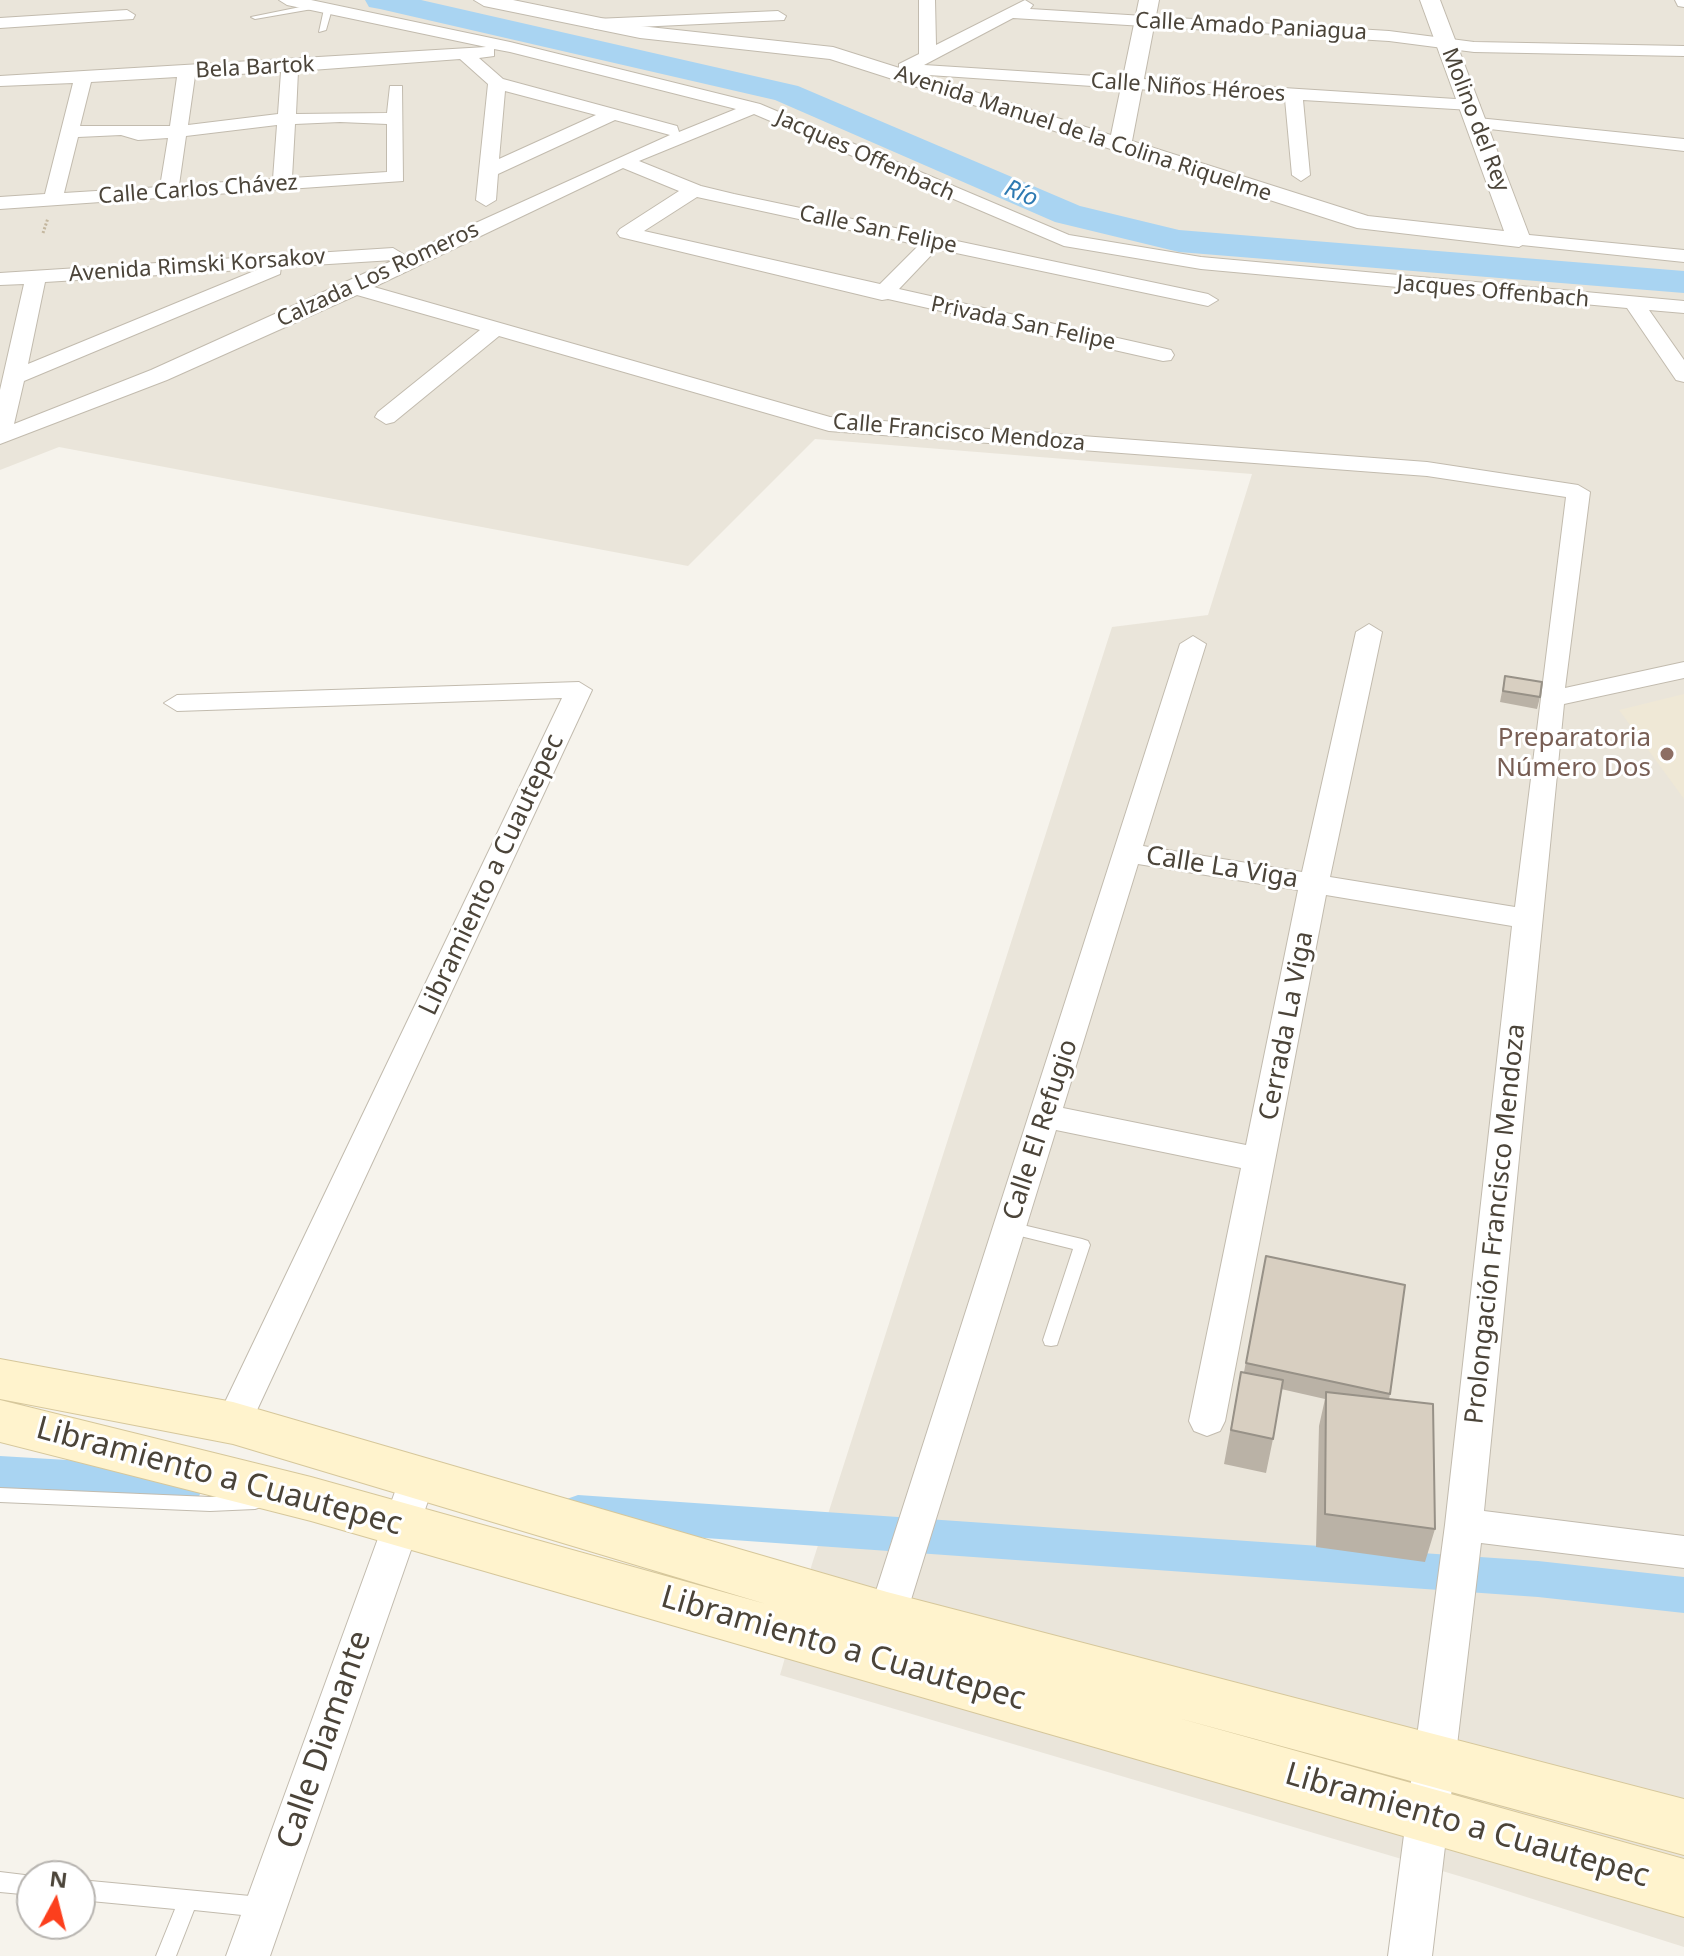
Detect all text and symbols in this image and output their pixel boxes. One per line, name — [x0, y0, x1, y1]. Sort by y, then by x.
street label: Calle Amado Paniagua — [1134, 8, 1368, 46]
street label: Molino del Rey — [1436, 45, 1514, 195]
street label: Bela Bartok — [195, 52, 315, 84]
street label: Avenida Manuel de la Colina Riquelme — [891, 60, 1275, 208]
street label: Calle Niños Héroes — [1090, 68, 1286, 108]
street label: Jacques Offenbach — [771, 105, 959, 207]
street label: Calle Carlos Chávez — [97, 170, 299, 210]
water label: Río — [1000, 174, 1042, 214]
street label: Calle San Felipe — [797, 200, 959, 260]
street label: Calzada Los Romeros — [273, 217, 483, 333]
street label: Avenida Rimski Korsakov — [68, 244, 326, 288]
street label: Jacques Offenbach — [1396, 270, 1590, 314]
street label: Privada San Felipe — [928, 292, 1118, 356]
street label: Calle Francisco Mendoza — [832, 409, 1086, 457]
place label: Preparatoria Número Dos — [1496, 723, 1651, 784]
street label: Libramiento a Cuautepec — [413, 730, 571, 1020]
marker: Preparatoria Número Dos — [1658, 745, 1676, 763]
street label: Calle La Viga — [1144, 841, 1300, 895]
street label: Cerrada La Viga — [1253, 929, 1321, 1123]
street label: Prolongación Francisco Mendoza — [1459, 1022, 1533, 1426]
street label: Calle El Refugio — [997, 1036, 1085, 1224]
street label: Libramiento a Cuautepec — [32, 1410, 406, 1544]
street label: Libramiento a Cuautepec — [656, 1579, 1030, 1719]
street label: Calle Diamante — [270, 1626, 380, 1854]
street label: Libramiento a Cuautepec — [1280, 1756, 1654, 1896]
north arrow — [16, 1860, 96, 1940]
text: N — [48, 1862, 69, 1894]

